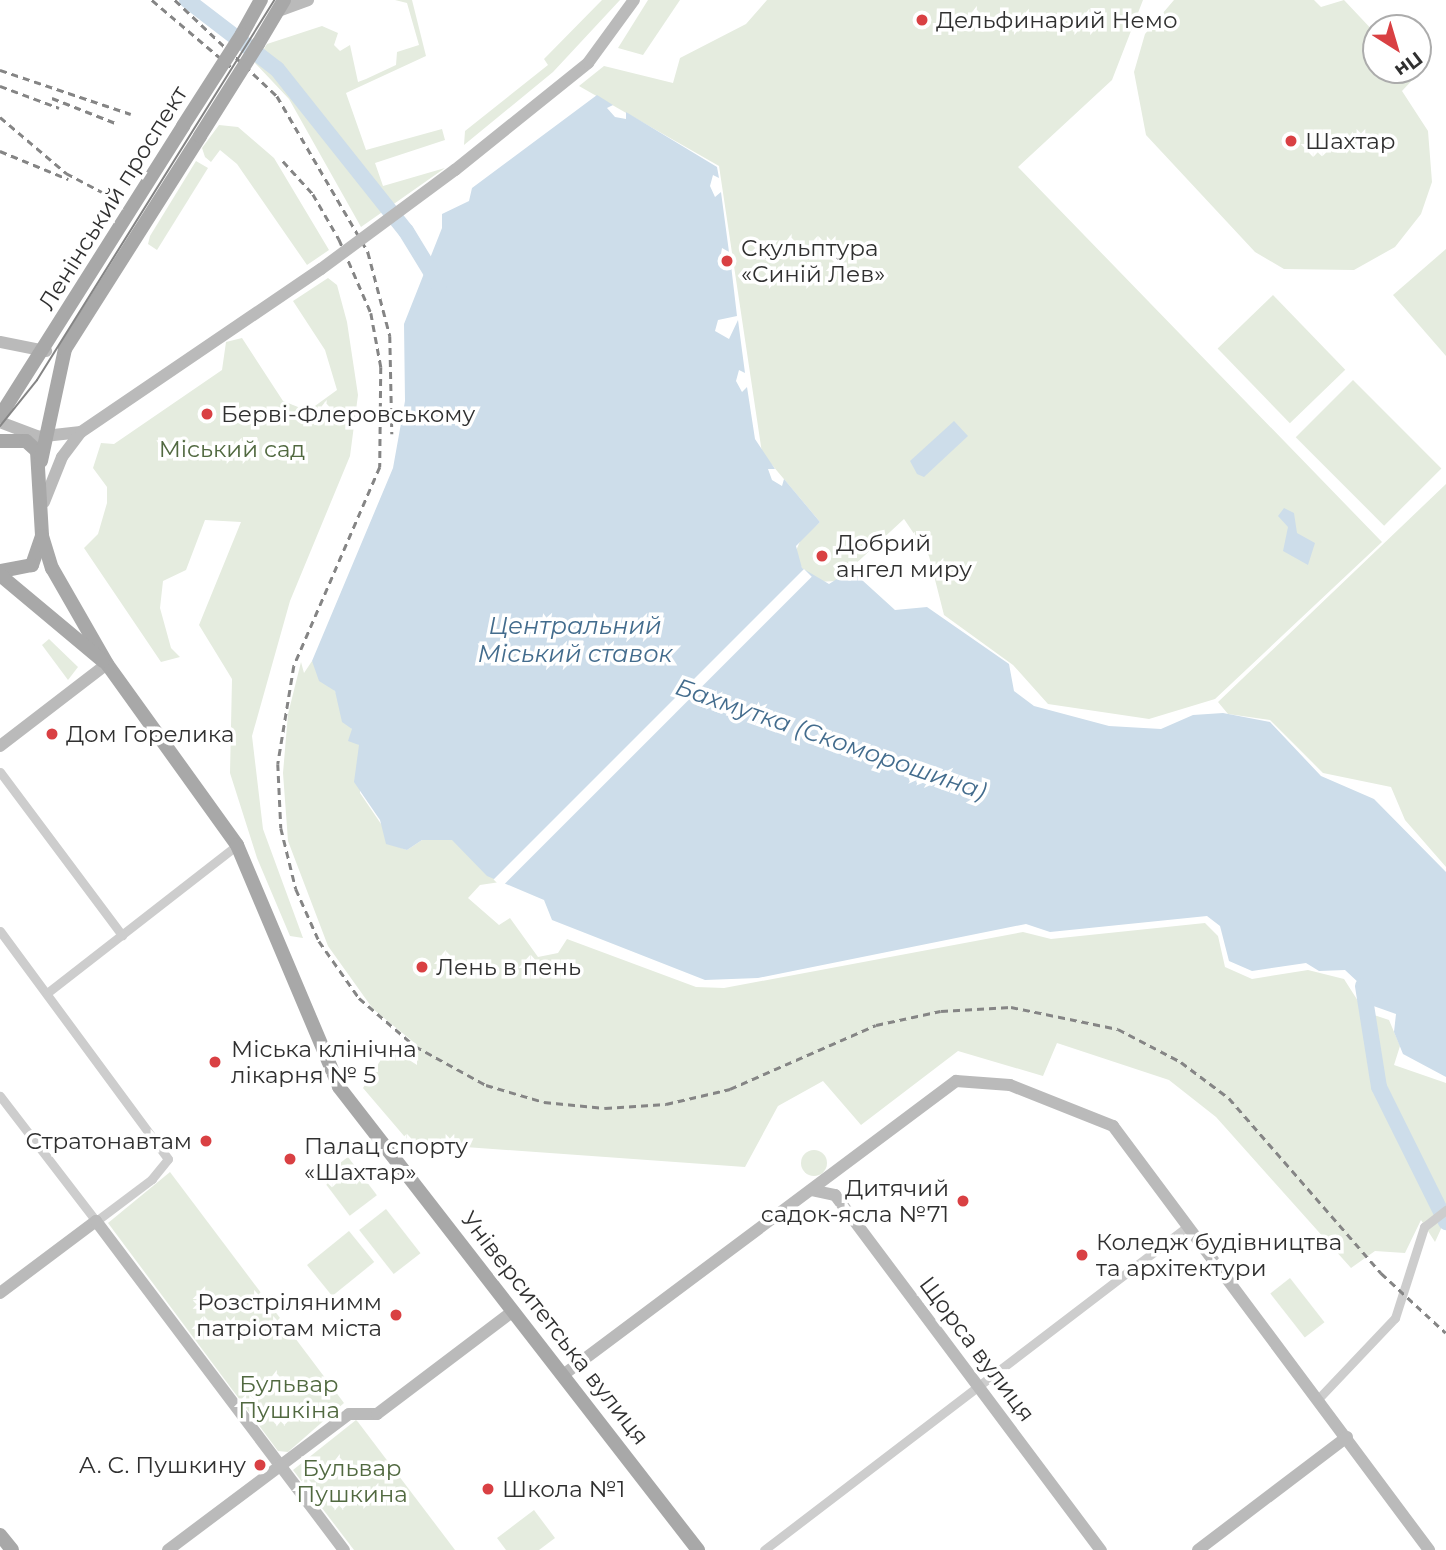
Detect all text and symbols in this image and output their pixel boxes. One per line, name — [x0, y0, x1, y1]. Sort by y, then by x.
place label: Дельфинарий Немо — [936, 6, 1178, 34]
marker: Дельфинарий Немо — [914, 12, 930, 28]
north arrow — [1362, 14, 1432, 84]
text: Пн — [1390, 47, 1427, 82]
street label: Ленінський проспект — [33, 81, 193, 315]
place label: Шахтар — [1305, 127, 1395, 155]
marker: Шахтар — [1283, 133, 1299, 149]
place label: Скульптура «Синій Лев» — [741, 234, 885, 288]
marker: Скульптура «Синій Лев» — [719, 253, 735, 269]
place label: Берві-Флеровському — [221, 400, 475, 428]
marker: Берві-Флеровському — [199, 406, 215, 422]
park label: Міський сад — [159, 435, 305, 463]
place label: Добрий ангел миру — [836, 529, 972, 583]
marker: Добрий ангел миру — [814, 548, 830, 564]
water label: Центральний Міський ставок — [477, 612, 673, 668]
water label: Бахмутка (Скоморошина) — [672, 672, 990, 806]
place label: Дом Горелика — [66, 720, 234, 748]
marker: Дом Горелика — [44, 726, 60, 742]
place label: Лень в пень — [436, 953, 581, 981]
marker: Лень в пень — [414, 959, 430, 975]
place label: Міська клінічна лікарня № 5 — [231, 1035, 417, 1089]
marker: Міська клінічна лікарня № 5 — [205, 1052, 225, 1072]
place label: Стратонавтам — [26, 1127, 192, 1155]
place label: Палац спорту «Шахтар» — [304, 1132, 468, 1186]
marker: Стратонавтам — [198, 1133, 214, 1149]
marker: Палац спорту «Шахтар» — [282, 1151, 298, 1167]
place label: Дитячий садок-ясла №71 — [761, 1174, 949, 1228]
marker: Дитячий садок-ясла №71 — [955, 1193, 971, 1209]
street label: Університетська вулиця — [455, 1206, 655, 1450]
place label: Коледж будівництва та архітектури — [1096, 1228, 1342, 1282]
marker: Коледж будівництва та архітектури — [1074, 1247, 1090, 1263]
street label: Щорса вулиця — [913, 1271, 1041, 1427]
place label: Розстрілянимм патріотам міста — [196, 1288, 382, 1342]
marker: Розстрілянимм патріотам міста — [388, 1307, 404, 1323]
park label: Бульвар Пушкіна — [238, 1370, 340, 1424]
place label: А. С. Пушкину — [79, 1451, 246, 1479]
park label: Бульвар Пушкина — [296, 1454, 408, 1508]
marker: А. С. Пушкину — [252, 1457, 268, 1473]
place label: Школа №1 — [502, 1475, 625, 1503]
marker: Школа №1 — [480, 1481, 496, 1497]

